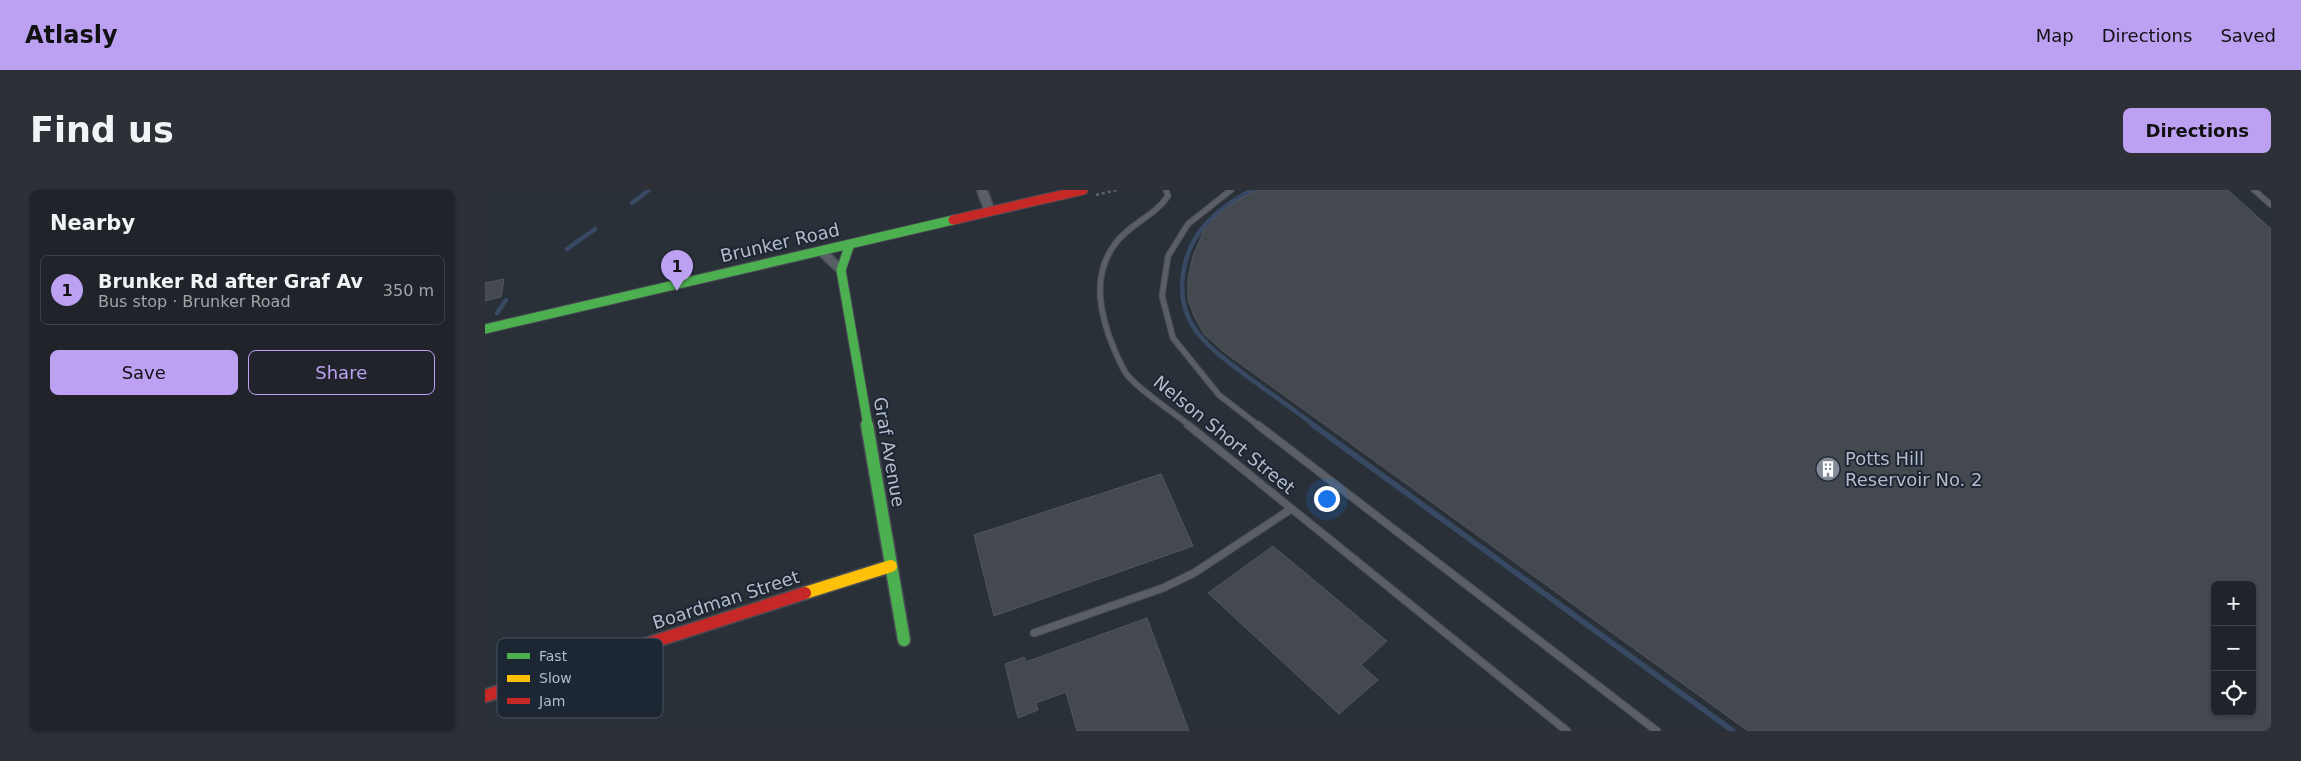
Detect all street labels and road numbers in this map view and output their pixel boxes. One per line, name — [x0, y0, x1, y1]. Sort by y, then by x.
street label: Brunker Road — [718, 219, 842, 266]
street label: Nelson Short Street — [1149, 371, 1299, 498]
street label: Graf Avenue — [869, 395, 909, 509]
street label: Boardman Street — [650, 566, 802, 633]

